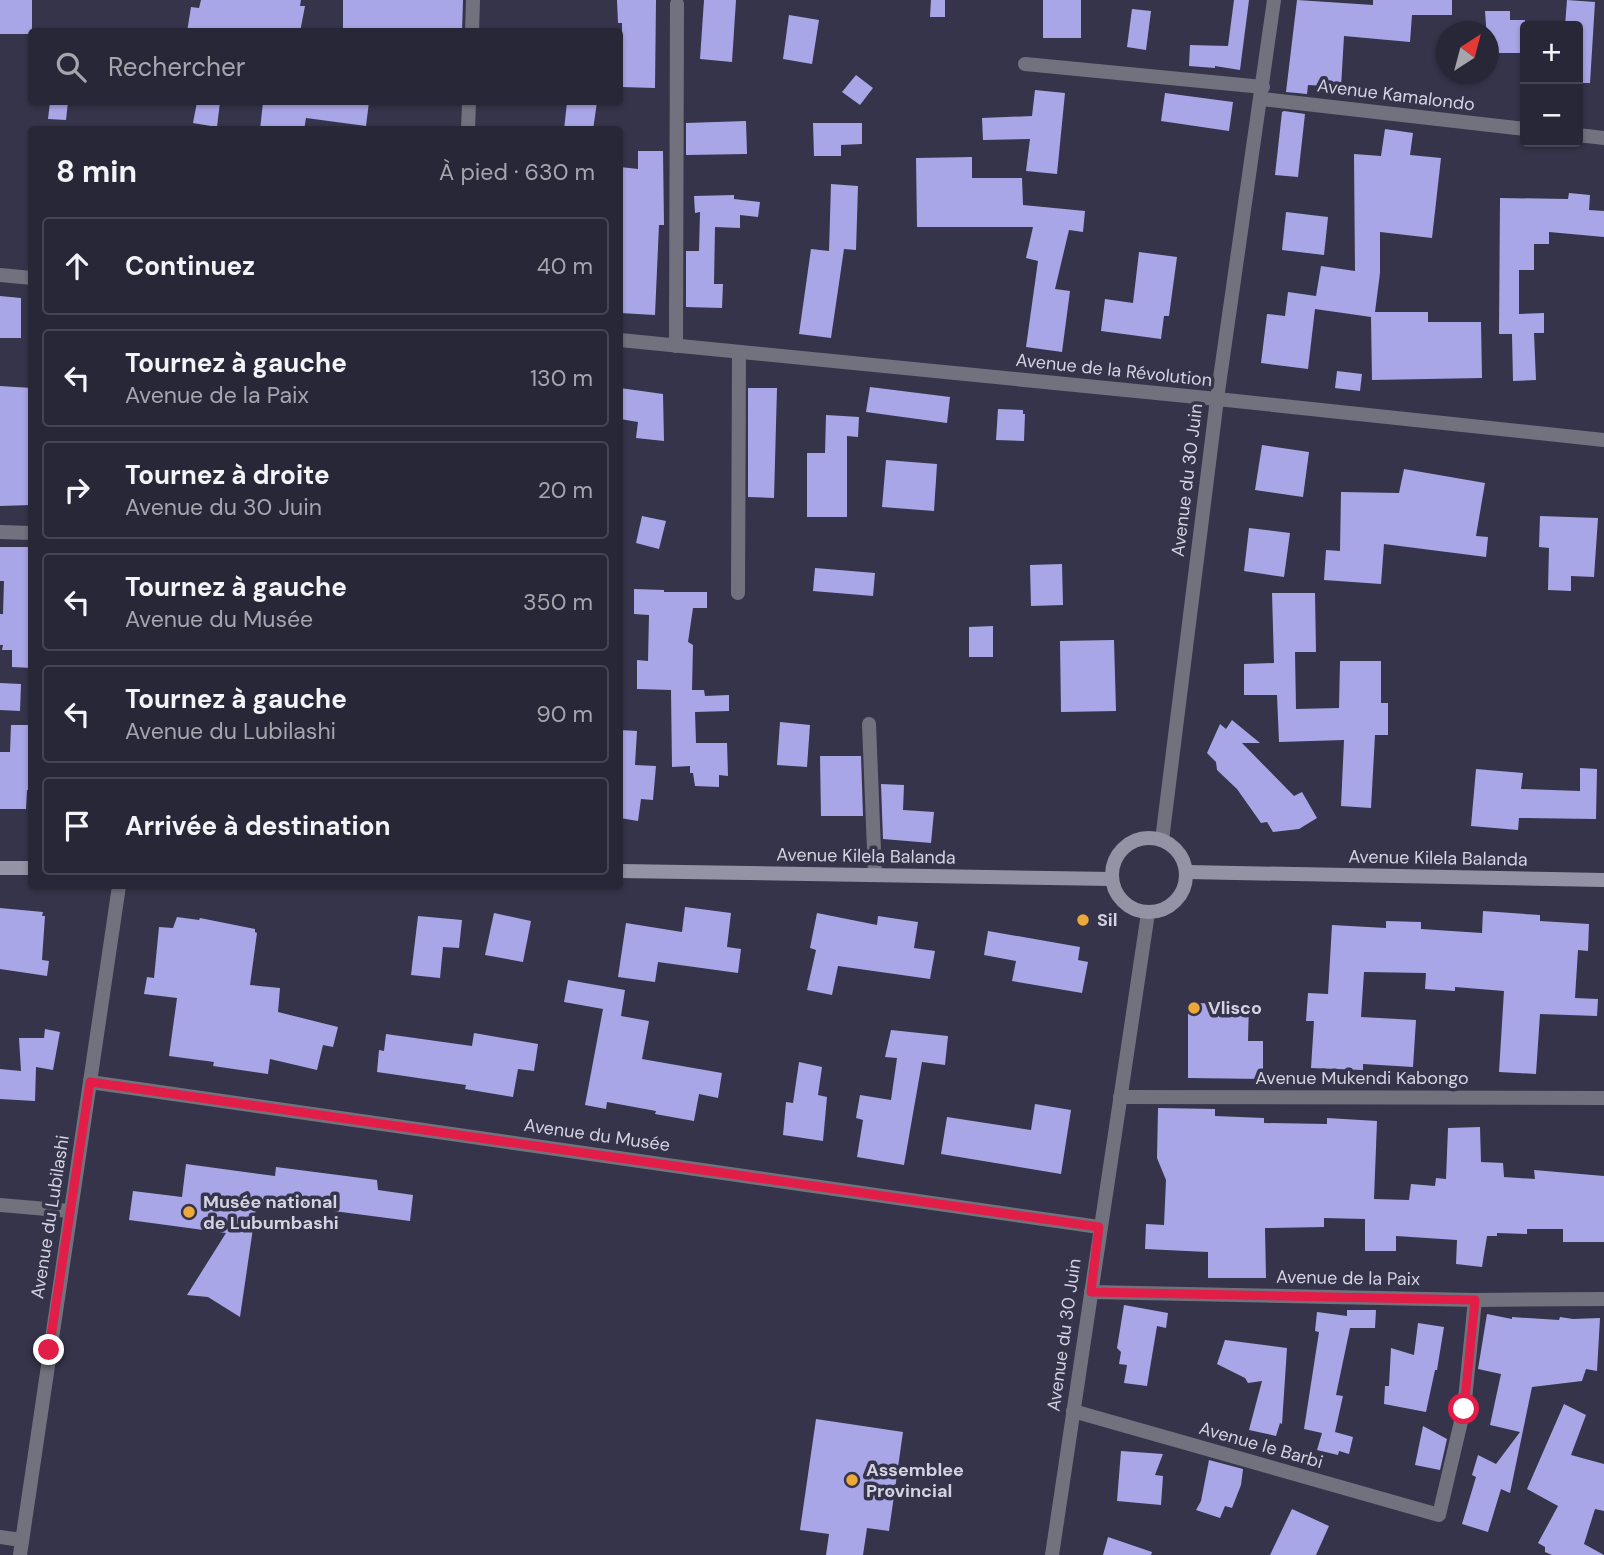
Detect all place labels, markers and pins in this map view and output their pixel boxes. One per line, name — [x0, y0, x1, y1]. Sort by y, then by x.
place label: Sil — [1097, 908, 1118, 932]
marker: Sil — [1075, 912, 1091, 928]
place label: Vlisco — [1208, 996, 1262, 1020]
marker: Vlisco — [1186, 1000, 1202, 1016]
place label: Musée national de Lubumbashi — [203, 1190, 339, 1235]
marker: Musée national de Lubumbashi — [181, 1204, 197, 1220]
place label: Assemblee Provincial — [866, 1458, 964, 1503]
marker: Assemblee Provincial — [844, 1472, 860, 1488]

